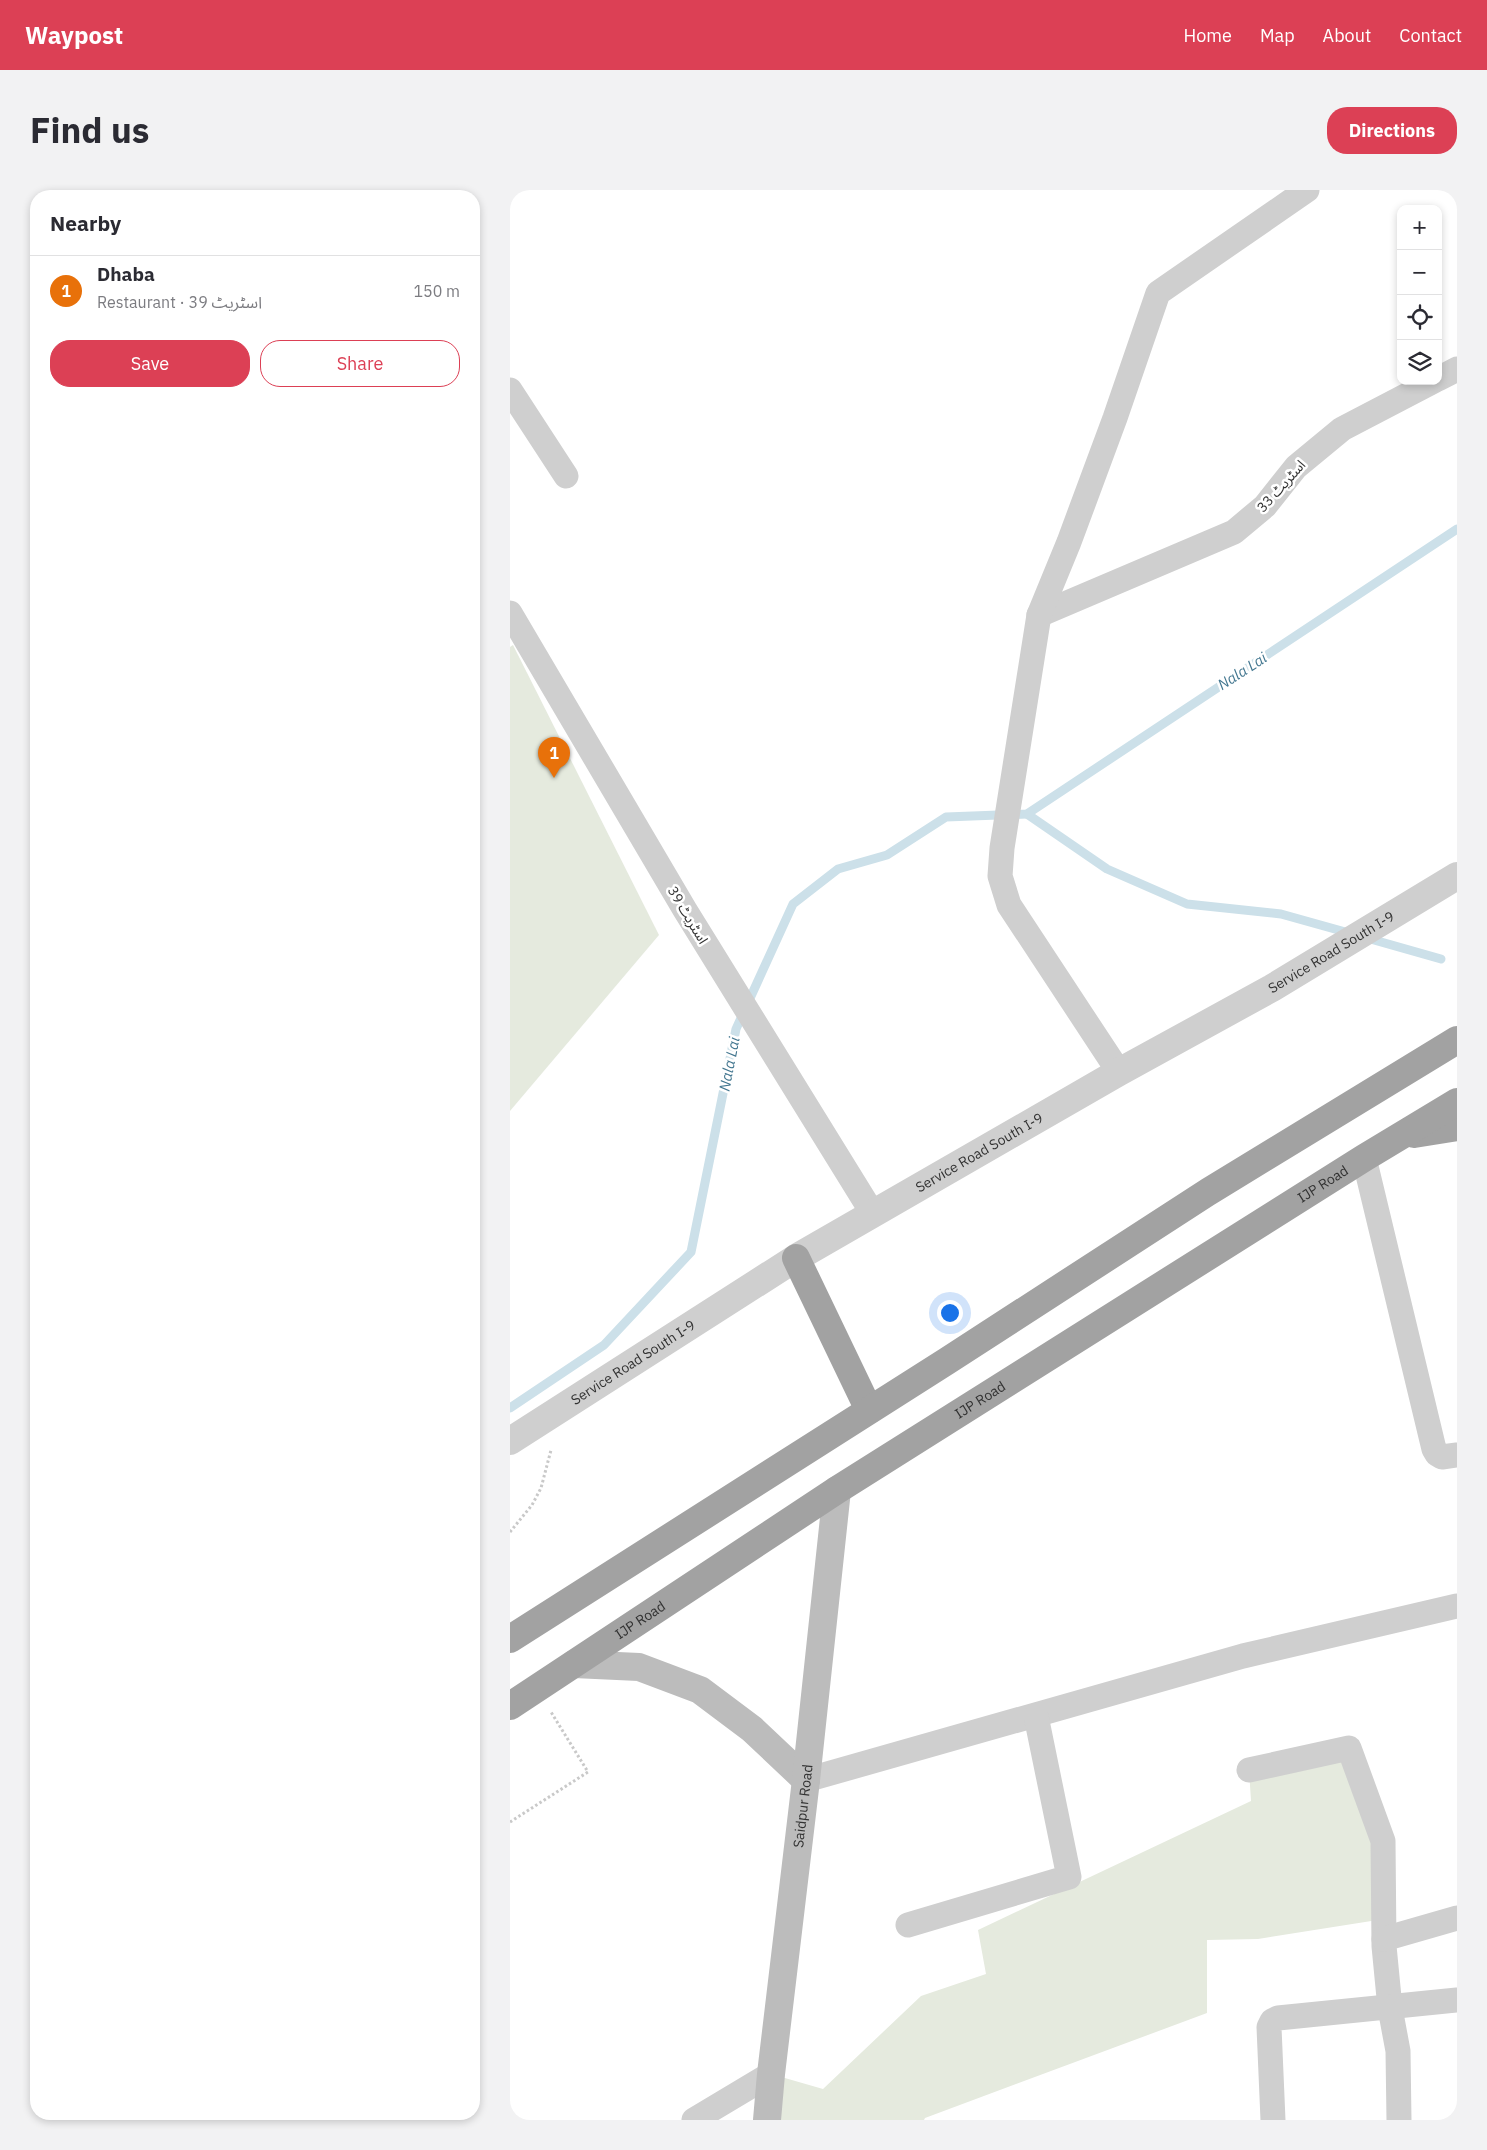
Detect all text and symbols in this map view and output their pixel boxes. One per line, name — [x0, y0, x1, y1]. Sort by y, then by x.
text: Waypost — [25, 19, 123, 51]
text: Home — [1184, 24, 1232, 47]
text: Map — [1260, 24, 1295, 47]
text: About — [1323, 24, 1371, 47]
text: Contact — [1399, 24, 1462, 47]
text: Find us — [30, 107, 149, 153]
button: Directions — [1327, 107, 1457, 154]
map controls — [1397, 205, 1442, 385]
button: + — [1397, 205, 1442, 250]
text: Nearby — [50, 209, 121, 237]
button: − — [1397, 250, 1442, 295]
text: Dhaba — [97, 262, 155, 286]
text: 1 — [61, 281, 71, 301]
text: 150 m — [413, 281, 460, 301]
text: Restaurant · اسٹریٹ 39 — [97, 292, 262, 312]
button: locate — [1397, 295, 1442, 340]
button: Save — [50, 340, 250, 387]
button: Share — [260, 340, 460, 387]
button: layers — [1397, 340, 1442, 385]
street label: اسٹریٹ 33 — [1253, 456, 1309, 516]
water label: Nala Lai — [1214, 648, 1270, 694]
pin: 1 — [538, 737, 570, 778]
street label: اسٹریٹ 39 — [664, 883, 712, 947]
street label: Service Road South I-9 — [1265, 907, 1398, 997]
water label: Nala Lai — [714, 1035, 744, 1093]
street label: Service Road South I-9 — [912, 1109, 1046, 1196]
street label: IJP Road — [1294, 1161, 1352, 1207]
your location — [937, 1300, 963, 1326]
street label: Service Road South I-9 — [567, 1316, 699, 1409]
street label: IJP Road — [951, 1377, 1009, 1423]
street label: IJP Road — [612, 1597, 669, 1643]
street label: Saidpur Road — [789, 1763, 817, 1849]

